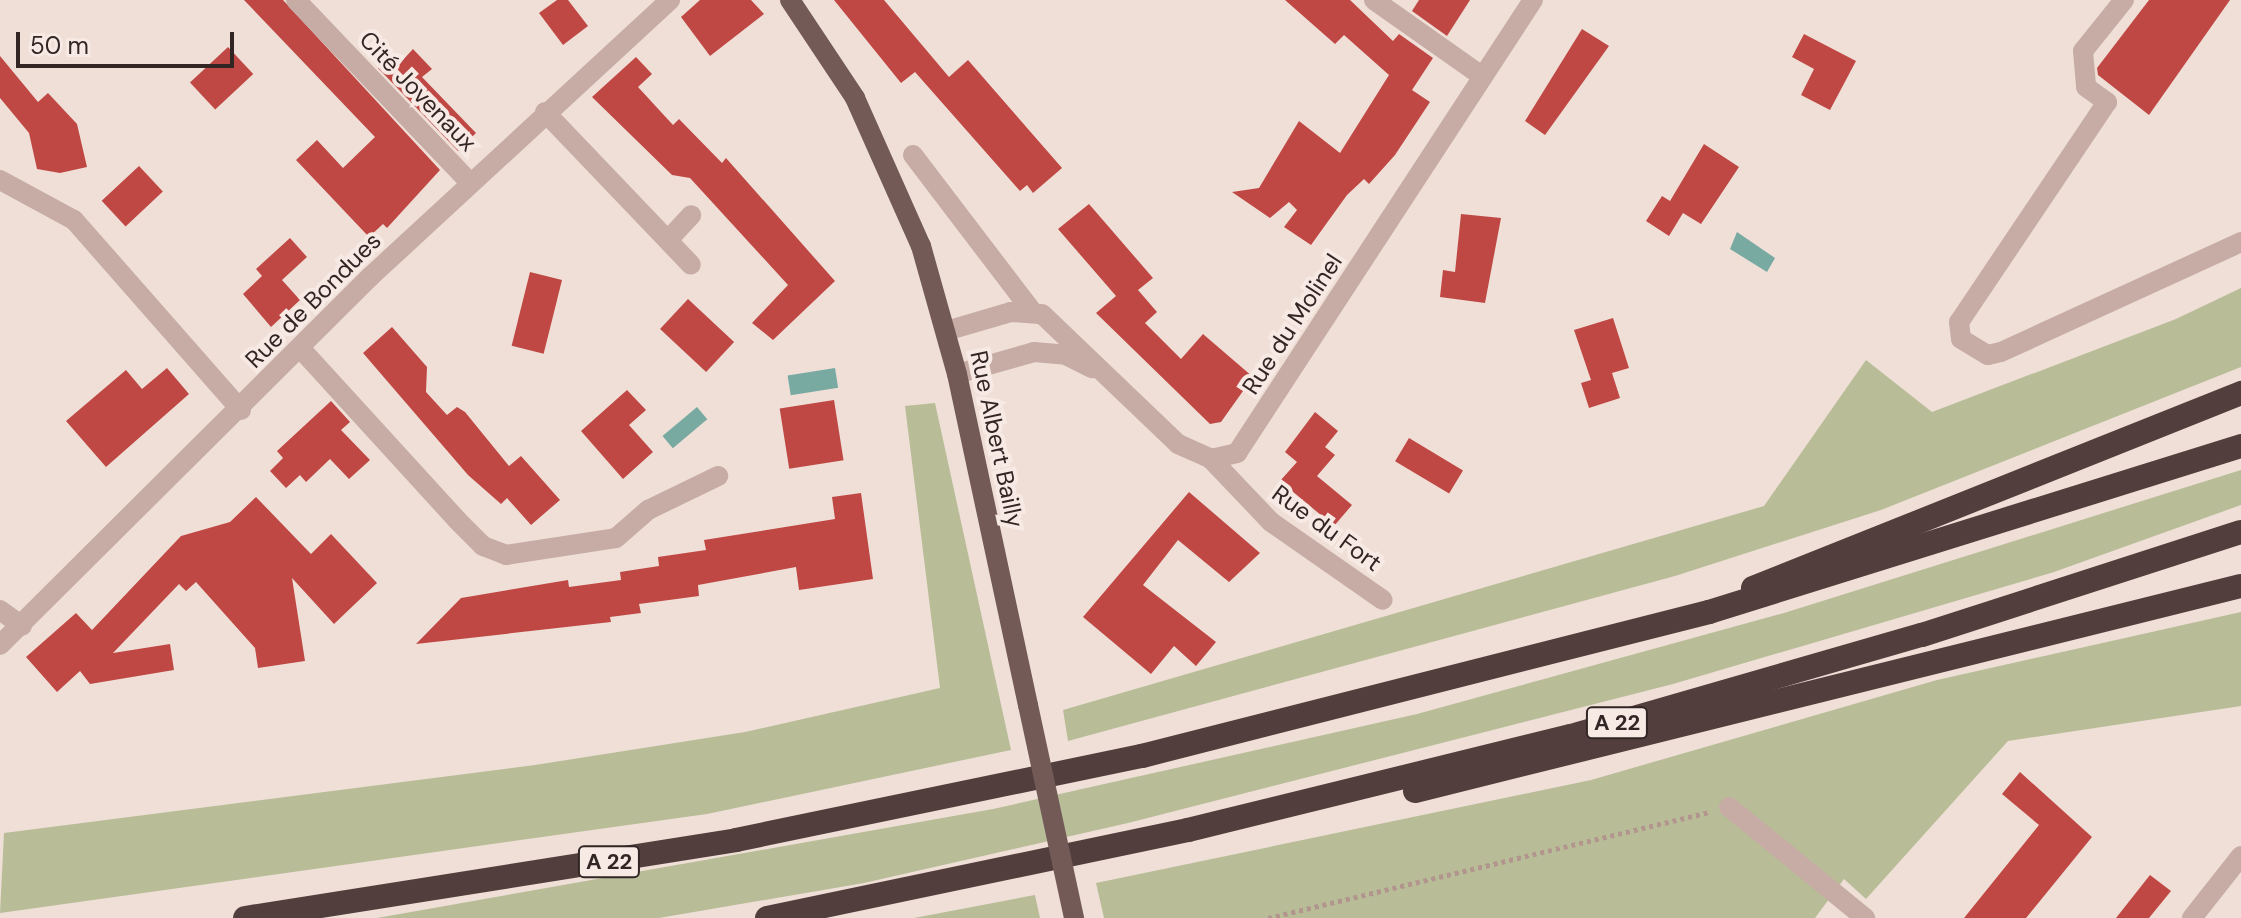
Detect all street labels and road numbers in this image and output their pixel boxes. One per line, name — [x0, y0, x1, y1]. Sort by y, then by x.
street label: Cité Jovenaux — [353, 25, 483, 157]
street label: Rue de Bondues — [239, 226, 387, 374]
street label: Rue du Molinel — [1236, 248, 1348, 400]
street label: Rue Albert Bailly — [964, 348, 1030, 530]
street label: Rue du Fort — [1267, 479, 1387, 577]
road number: A 22 — [1585, 705, 1649, 741]
road number: A 22 — [577, 844, 641, 880]

